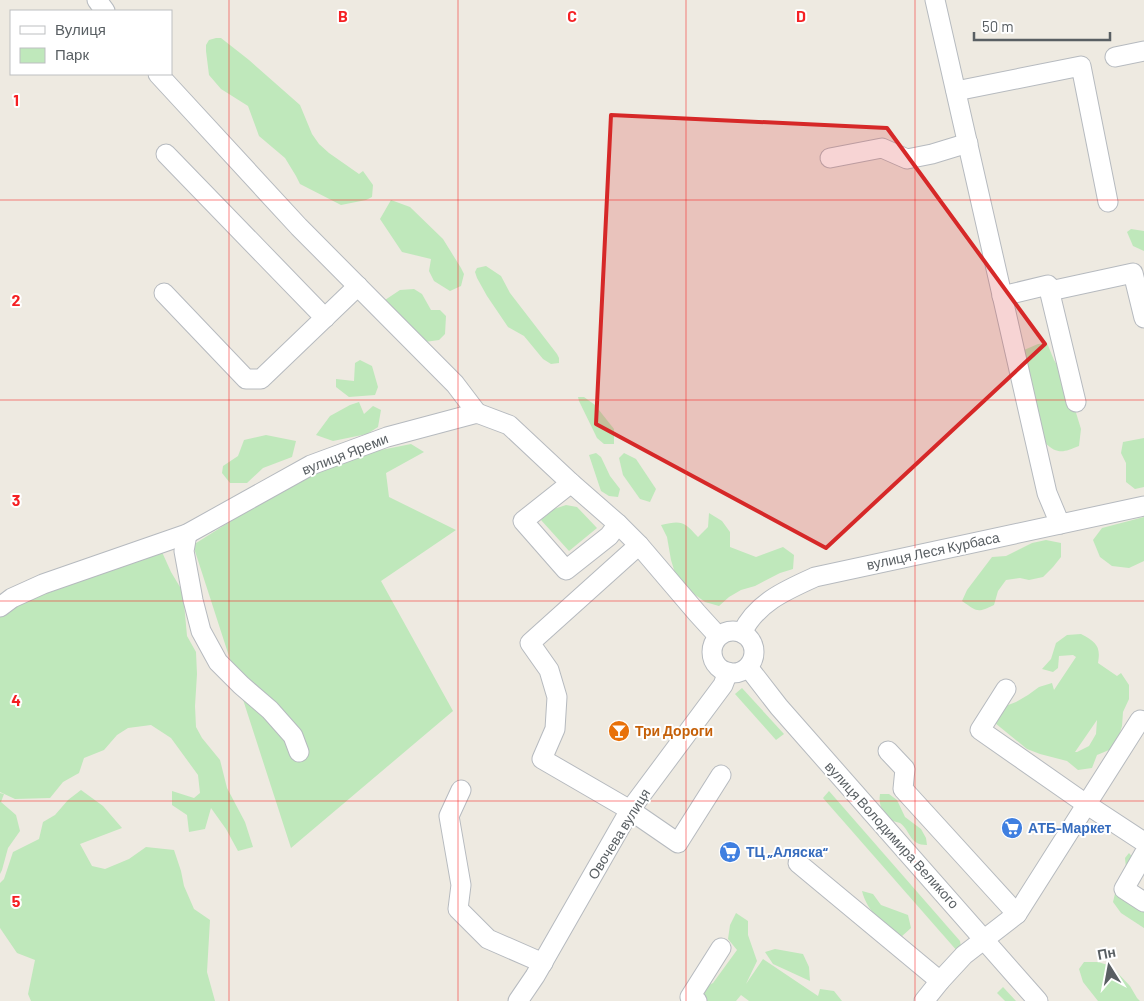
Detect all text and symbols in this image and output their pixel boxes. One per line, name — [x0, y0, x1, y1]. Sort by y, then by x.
text: B — [338, 6, 348, 25]
text: C — [567, 6, 577, 25]
text: D — [796, 6, 806, 25]
legend — [10, 10, 172, 75]
scale bar — [974, 10, 1110, 42]
text: 50 m — [982, 17, 1014, 35]
text: Вулиця — [55, 20, 106, 38]
text: Парк — [55, 45, 89, 63]
text: 1 — [13, 90, 19, 109]
text: 2 — [12, 290, 21, 309]
street label: вулиця Яреми — [299, 429, 391, 478]
text: 3 — [12, 490, 20, 509]
street label: вулиця Леся Курбаса — [865, 528, 1001, 573]
text: 4 — [11, 690, 21, 709]
bar icon: Три Дороги — [607, 719, 631, 743]
place label: Три Дороги — [635, 722, 713, 739]
street label: вулиця Володимира Великого — [822, 758, 963, 912]
street label: Овочева вулиця — [584, 785, 653, 882]
supermarket icon: АТБ-Маркет — [1000, 816, 1024, 840]
place label: АТБ-Маркет — [1028, 819, 1112, 836]
supermarket icon: ТЦ „Аляска“ — [718, 840, 742, 864]
place label: ТЦ „Аляска“ — [746, 843, 829, 860]
text: 5 — [12, 891, 21, 910]
north arrow — [1084, 941, 1134, 991]
text: Пн — [1096, 943, 1117, 963]

